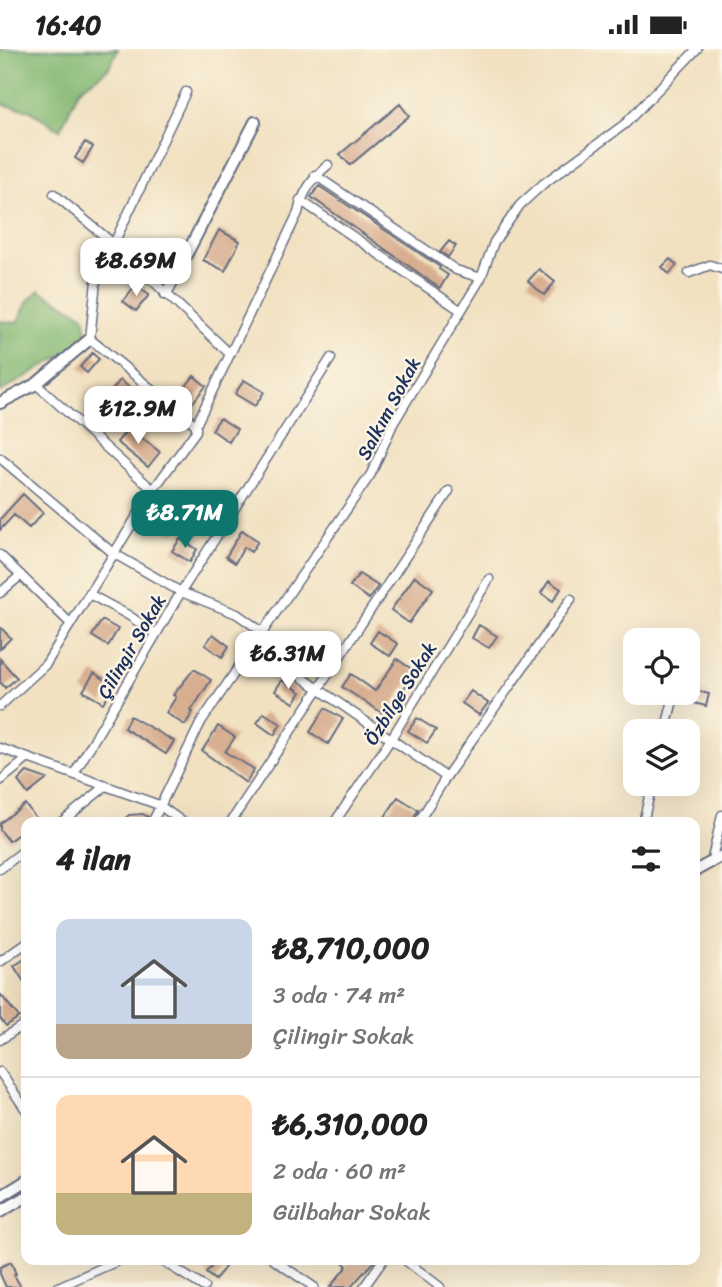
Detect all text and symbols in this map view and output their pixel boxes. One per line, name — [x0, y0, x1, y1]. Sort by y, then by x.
text: 16:40 — [35, 2, 101, 48]
pin: ₺8.69M — [79, 239, 193, 298]
text: ₺8.69M — [96, 240, 176, 281]
street label: Salkım Sokak — [347, 351, 430, 466]
pin: ₺12.9M — [81, 387, 195, 446]
text: ₺12.9M — [100, 388, 176, 429]
pin: ₺8.71M — [128, 491, 242, 550]
text: ₺8.71M — [147, 492, 223, 533]
street label: Çilingir Sokak — [88, 587, 175, 705]
map controls — [623, 628, 700, 796]
button: locate — [623, 628, 700, 705]
pin: ₺6.31M — [231, 631, 345, 691]
text: ₺6.31M — [251, 633, 325, 674]
street label: Özbilge Sokak — [355, 635, 446, 752]
button: layers — [623, 719, 700, 796]
text: 4 ilan — [56, 832, 131, 886]
icon: filters — [627, 840, 665, 878]
text: ₺8,710,000 — [273, 921, 430, 975]
icon: home — [112, 947, 196, 1031]
text: 3 oda · 74 m² — [273, 975, 405, 1016]
text: Çilingir Sokak — [273, 1016, 414, 1057]
text: ₺6,310,000 — [273, 1097, 428, 1151]
icon: home — [112, 1123, 196, 1207]
text: 2 oda · 60 m² — [273, 1151, 406, 1192]
text: Gülbahar Sokak — [273, 1192, 431, 1233]

